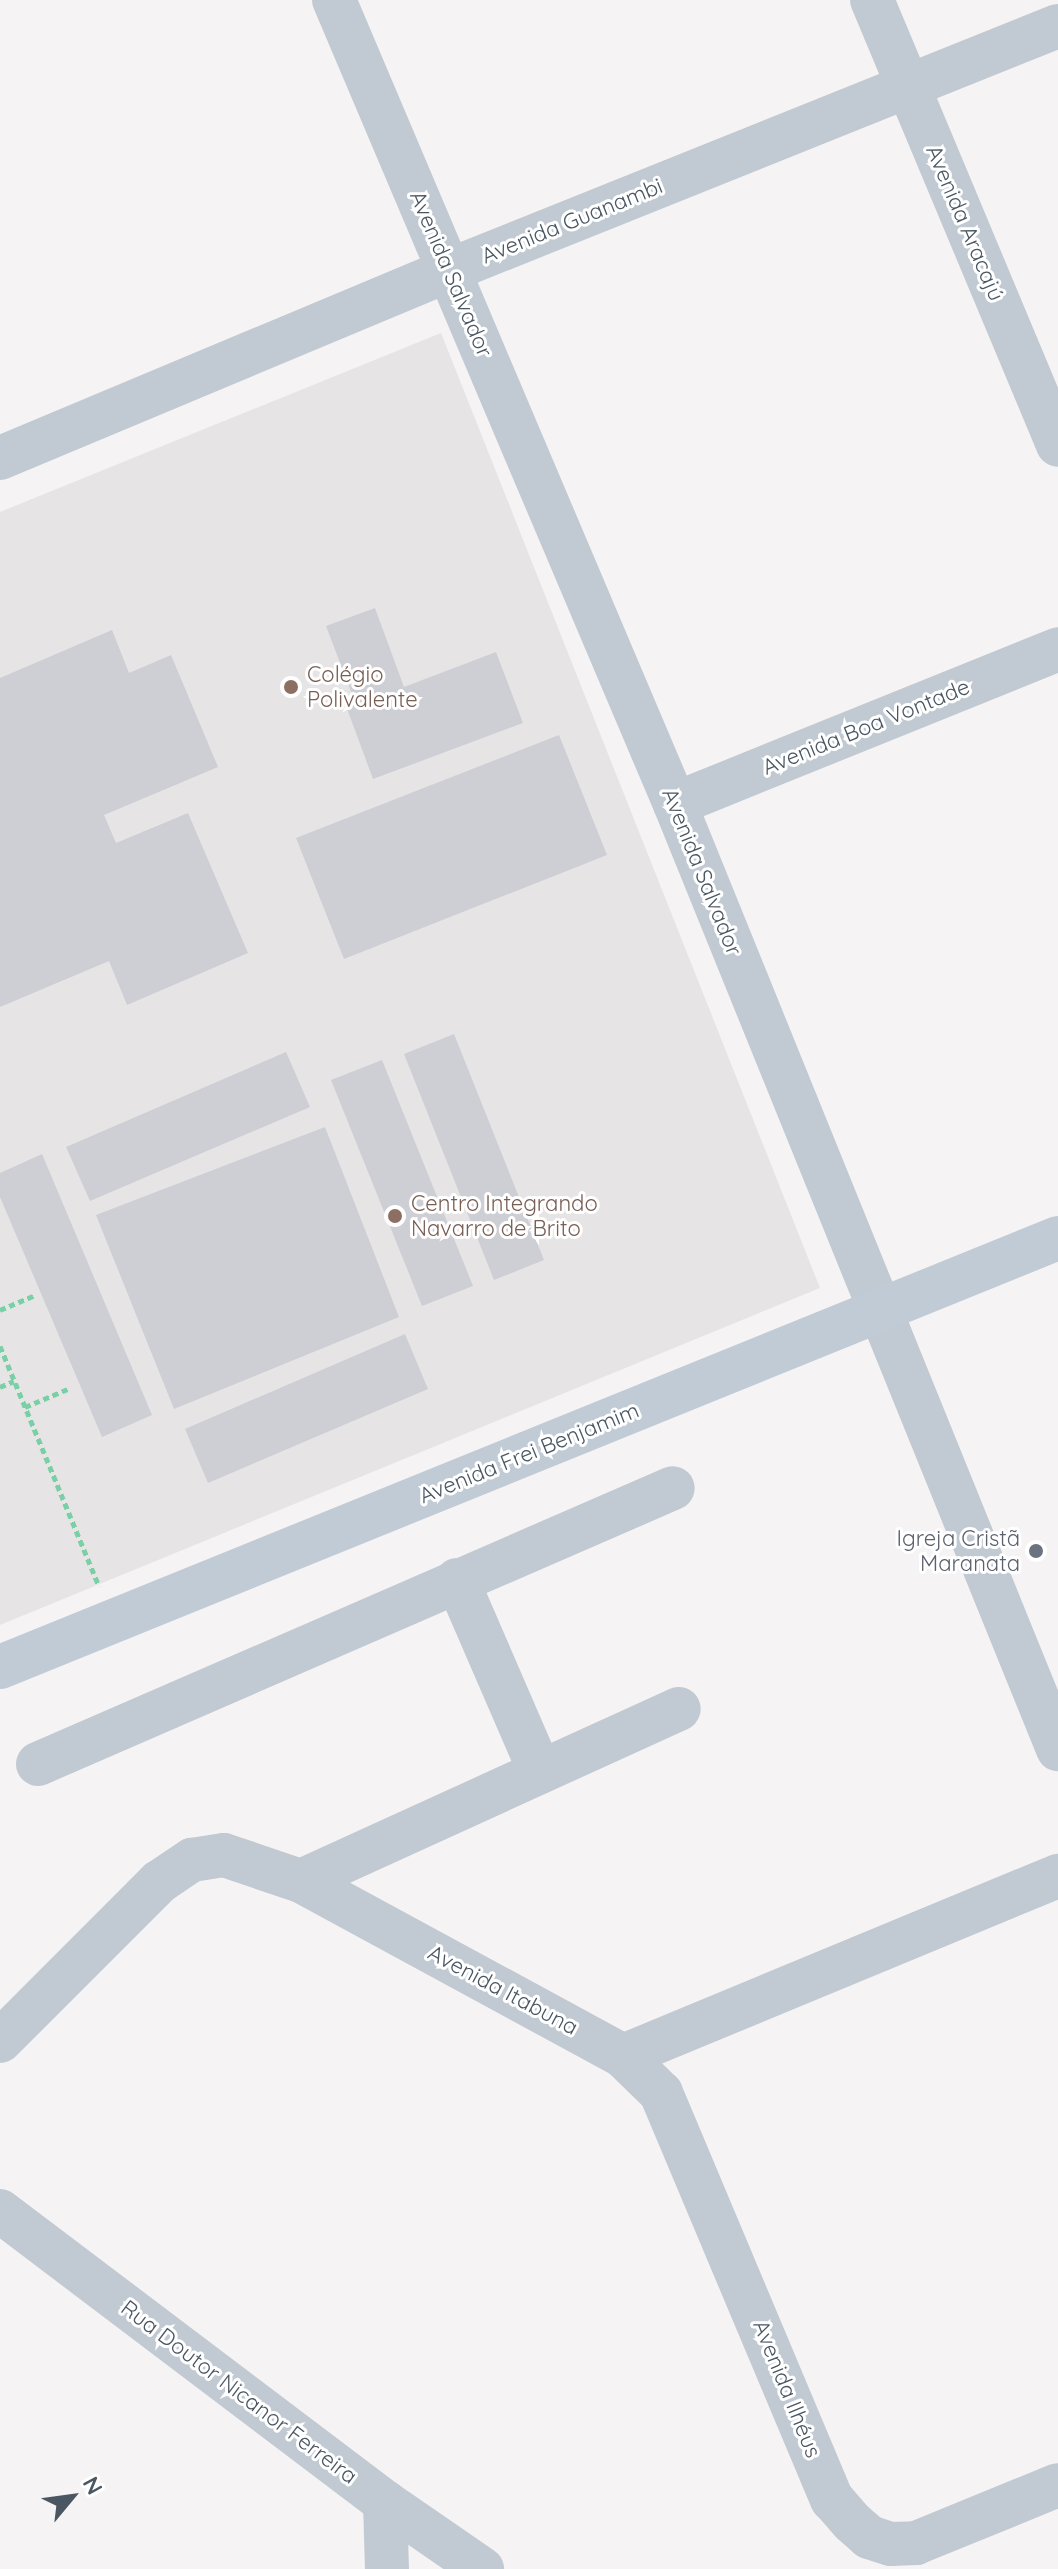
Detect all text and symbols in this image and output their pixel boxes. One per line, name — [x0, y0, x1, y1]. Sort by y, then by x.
street label: Avenida Aracajú — [920, 141, 1010, 305]
street label: Avenida Guanambi — [478, 173, 666, 269]
street label: Avenida Salvador — [404, 187, 498, 361]
place label: Colégio Polivalente — [307, 661, 418, 712]
street label: Avenida Boa Vontade — [758, 673, 974, 781]
marker: Colégio Polivalente — [282, 678, 300, 696]
street label: Avenida Salvador — [656, 785, 748, 959]
place label: Centro Integrando Navarro de Brito — [411, 1190, 598, 1242]
marker: Centro Integrando Navarro de Brito — [386, 1207, 404, 1225]
street label: Avenida Frei Benjamim — [415, 1397, 643, 1509]
place label: Igreja Cristã Maranata — [896, 1525, 1020, 1576]
marker: Igreja Cristã Maranata — [1027, 1542, 1045, 1560]
street label: Avenida Itabuna — [424, 1939, 582, 2041]
street label: Rua Doutor Nicanor Ferreira — [116, 2295, 362, 2489]
street label: Avenida Ilhéus — [747, 2316, 827, 2462]
north arrow — [32, 2457, 112, 2537]
text: N — [77, 2471, 109, 2499]

